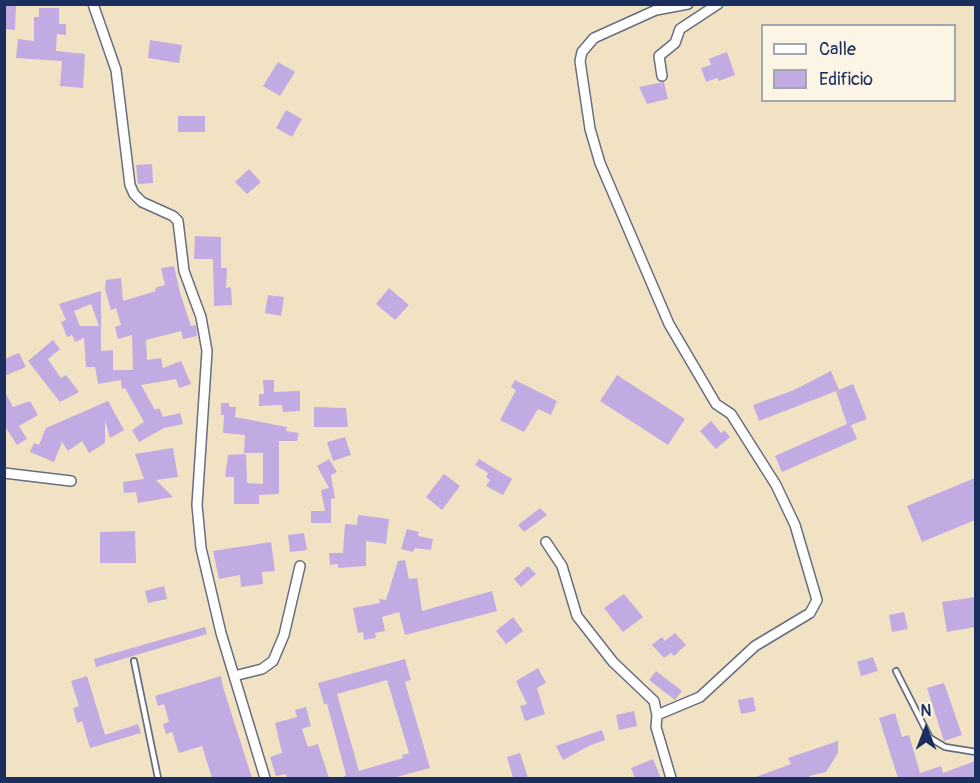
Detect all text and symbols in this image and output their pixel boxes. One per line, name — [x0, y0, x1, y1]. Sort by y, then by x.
legend — [761, 24, 956, 102]
text: Calle — [819, 38, 856, 61]
text: Edificio — [819, 68, 873, 91]
north arrow — [896, 699, 956, 759]
text: N — [921, 701, 931, 721]

